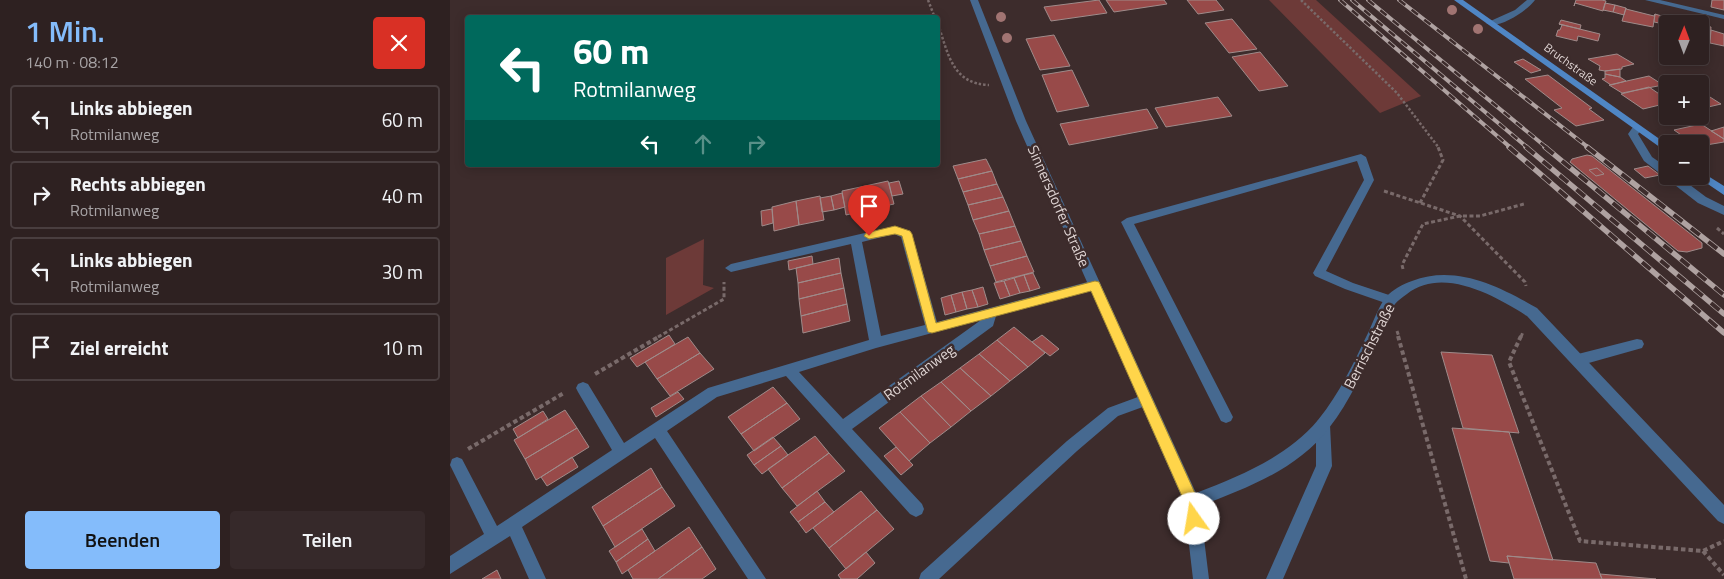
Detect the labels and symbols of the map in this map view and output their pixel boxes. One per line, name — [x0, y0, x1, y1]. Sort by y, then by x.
north arrow — [1659, 15, 1709, 65]
street label: Bruchstraße — [1540, 38, 1602, 90]
street label: Sinnersdorfer Straße — [1022, 141, 1096, 271]
pin — [848, 185, 890, 236]
street label: Berrischstraße — [1338, 299, 1400, 393]
street label: Rotmilanweg — [878, 338, 960, 406]
position arrow — [1167, 492, 1219, 544]

